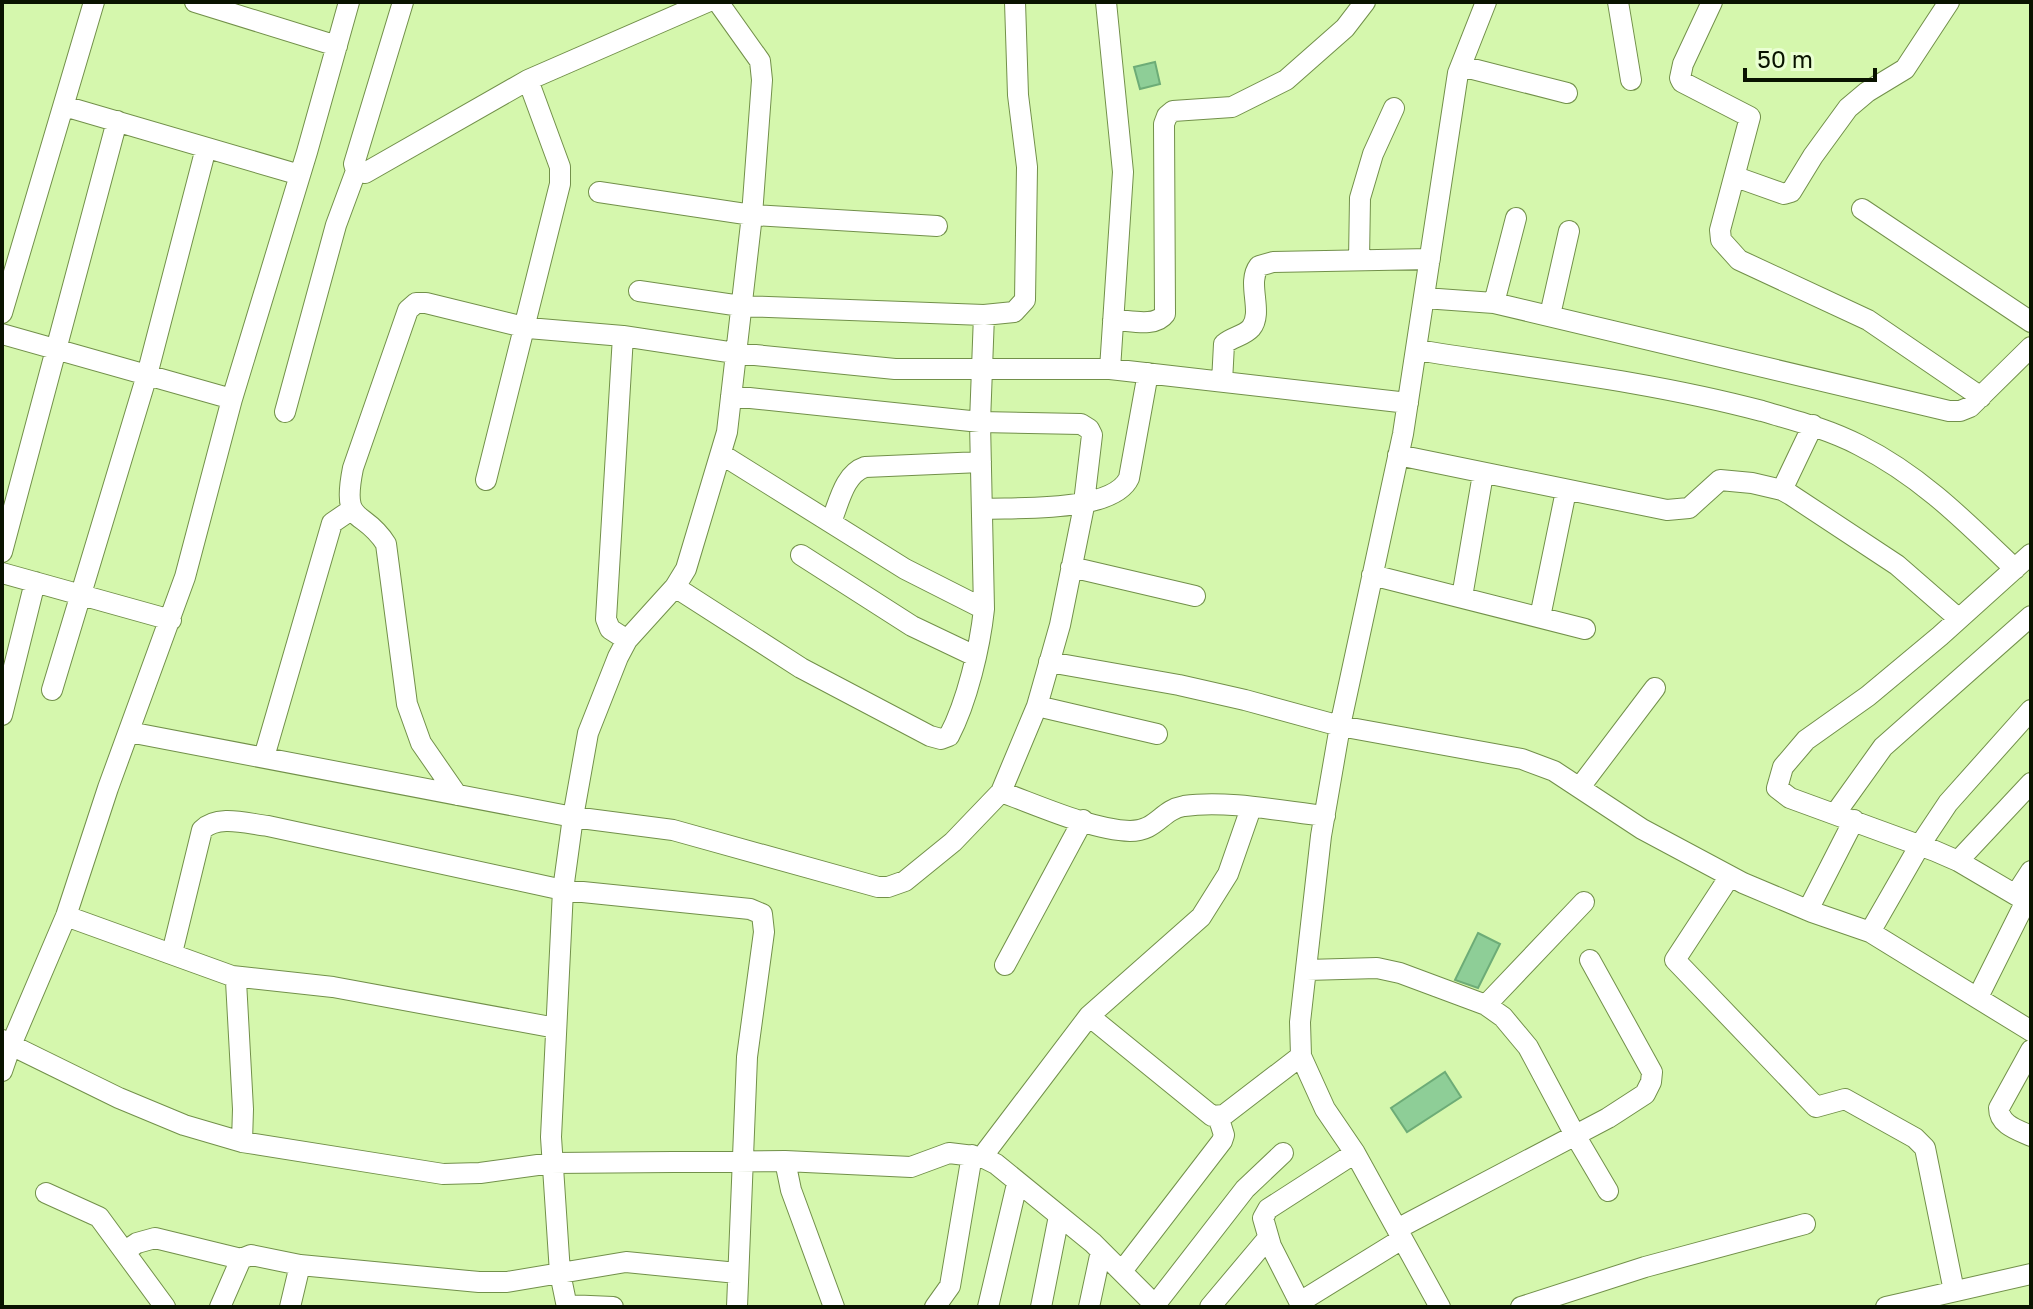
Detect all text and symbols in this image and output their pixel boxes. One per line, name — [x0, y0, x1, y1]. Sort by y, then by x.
scale bar — [1745, 32, 1875, 82]
text: 50 m — [1757, 44, 1813, 73]

